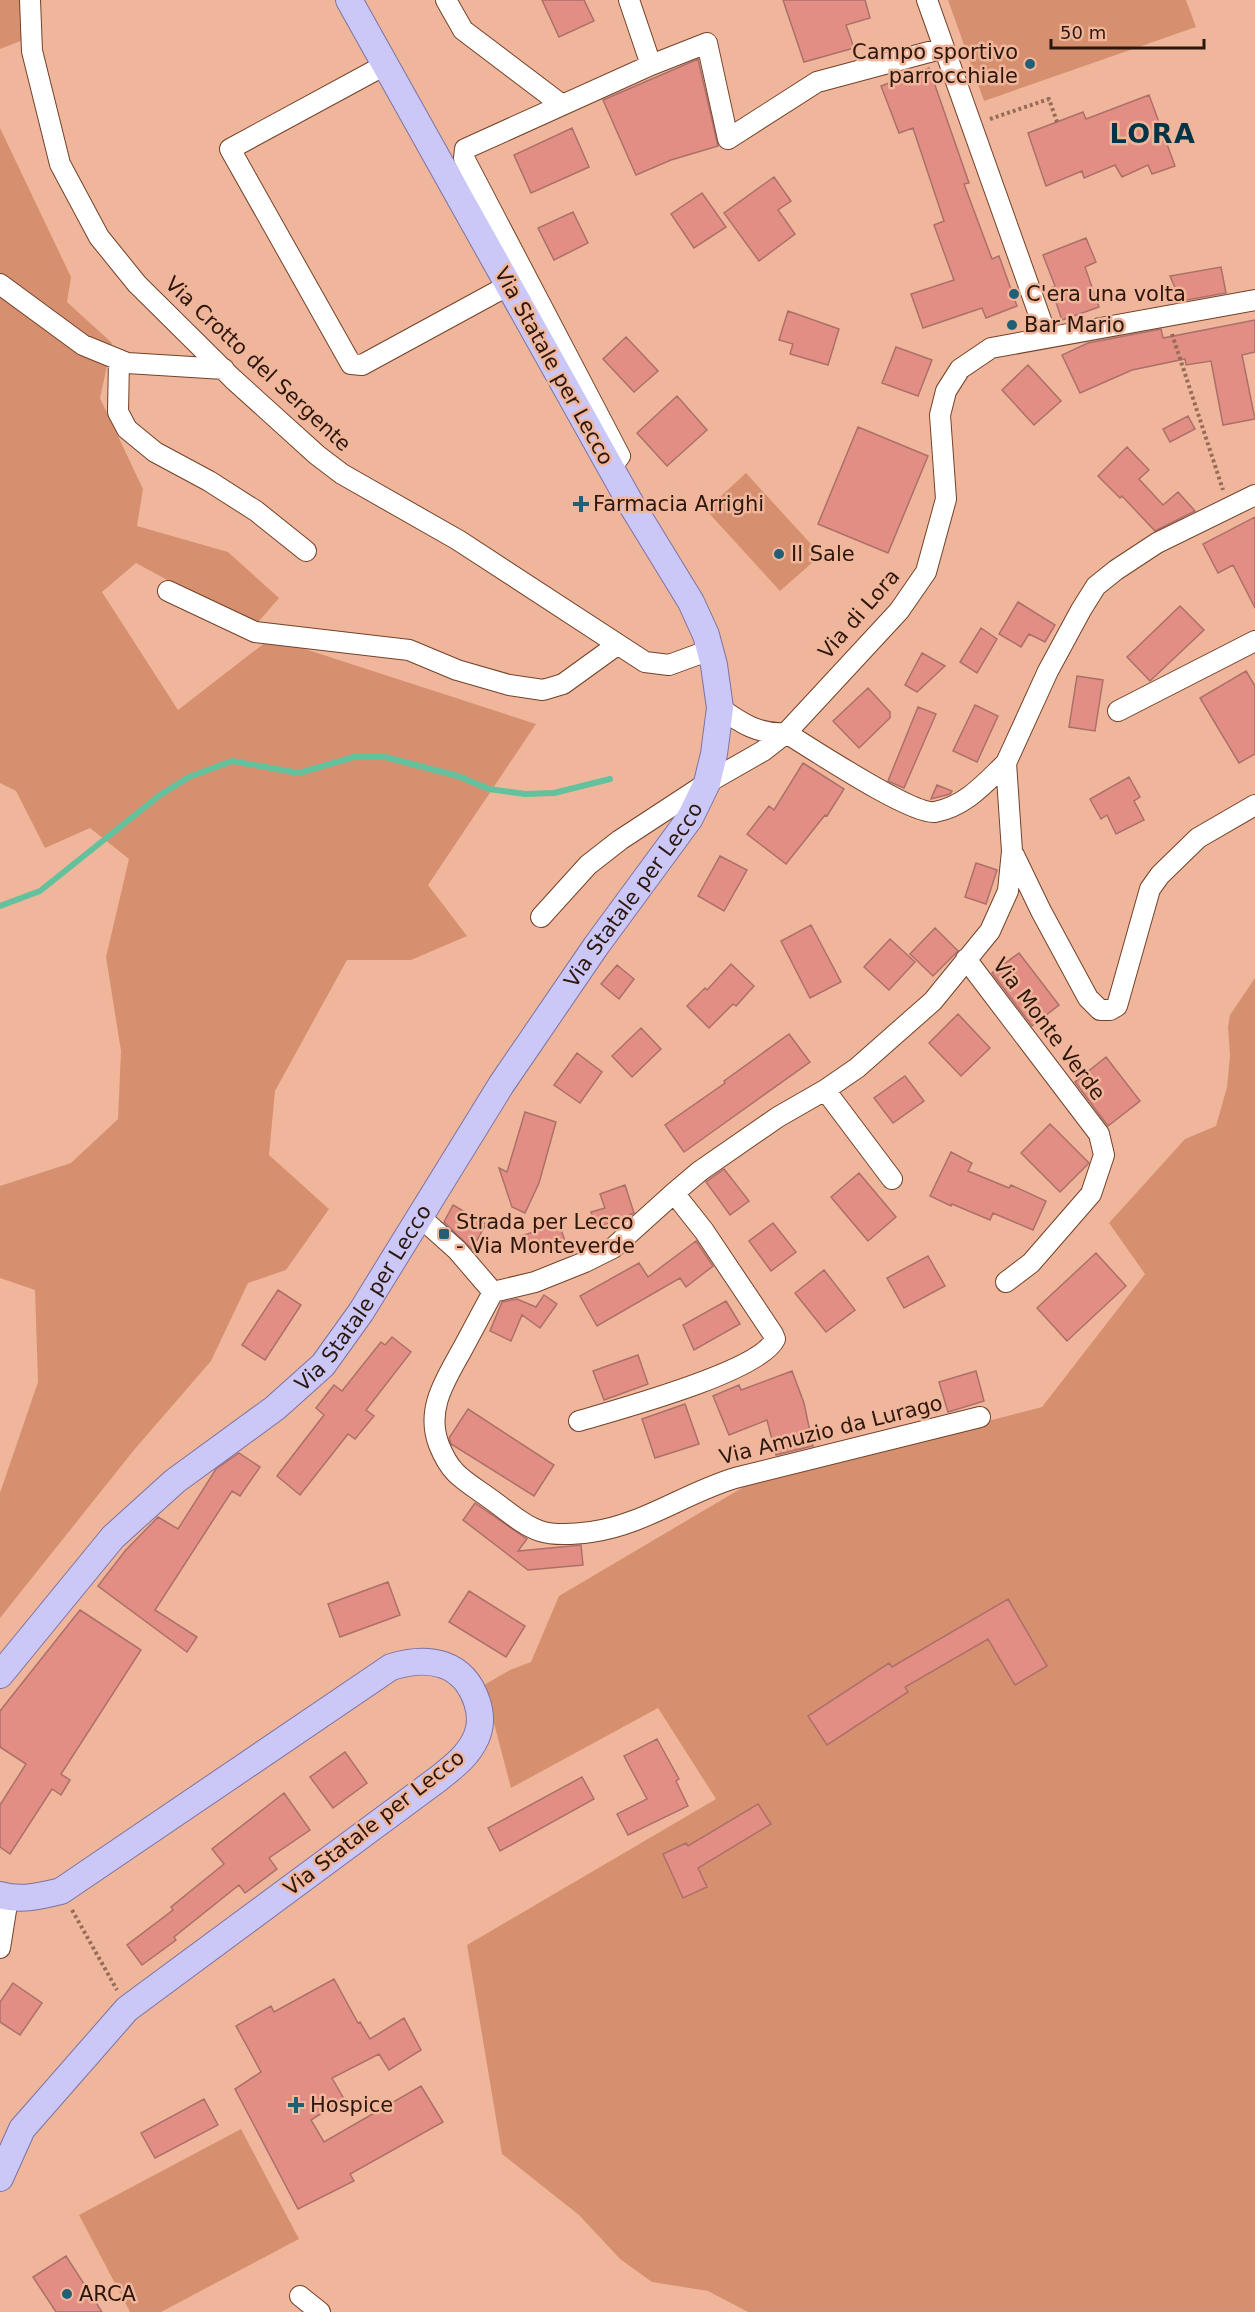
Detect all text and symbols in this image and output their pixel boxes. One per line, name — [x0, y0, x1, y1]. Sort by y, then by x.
scale bar — [1051, 12, 1204, 50]
text: 50 m — [1060, 22, 1106, 43]
place label: Campo sportivo parrocchiale — [852, 40, 1018, 88]
marker: Campo sportivo parrocchiale — [1023, 57, 1037, 71]
district label: LORA — [1110, 118, 1196, 149]
street label: Via Statale per Lecco — [490, 263, 618, 469]
street label: Via Crotto del Sergente — [160, 272, 356, 456]
place label: C'era una volta — [1026, 282, 1186, 306]
marker: C'era una volta — [1007, 287, 1021, 301]
place label: Bar Mario — [1024, 313, 1125, 337]
marker: Bar Mario — [1005, 318, 1019, 332]
place label: Farmacia Arrighi — [593, 492, 764, 516]
marker: Farmacia Arrighi — [574, 497, 588, 511]
place label: Il Sale — [791, 542, 855, 566]
marker: Il Sale — [772, 547, 786, 561]
street label: Via di Lora — [814, 564, 904, 664]
street label: Via Statale per Lecco — [559, 799, 708, 992]
street label: Via Monte Verde — [988, 953, 1110, 1105]
street label: Via Statale per Lecco — [290, 1200, 436, 1396]
place label: Strada per Lecco - Via Monteverde — [456, 1210, 635, 1258]
marker: Strada per Lecco - Via Monteverde — [437, 1227, 451, 1241]
street label: Via Amuzio da Lurago — [717, 1391, 945, 1469]
street label: Via Statale per Lecco — [279, 1745, 469, 1901]
place label: Hospice — [310, 2093, 393, 2117]
marker: Hospice — [287, 2096, 305, 2114]
place label: ARCA — [79, 2282, 137, 2306]
marker: ARCA — [60, 2287, 74, 2301]

